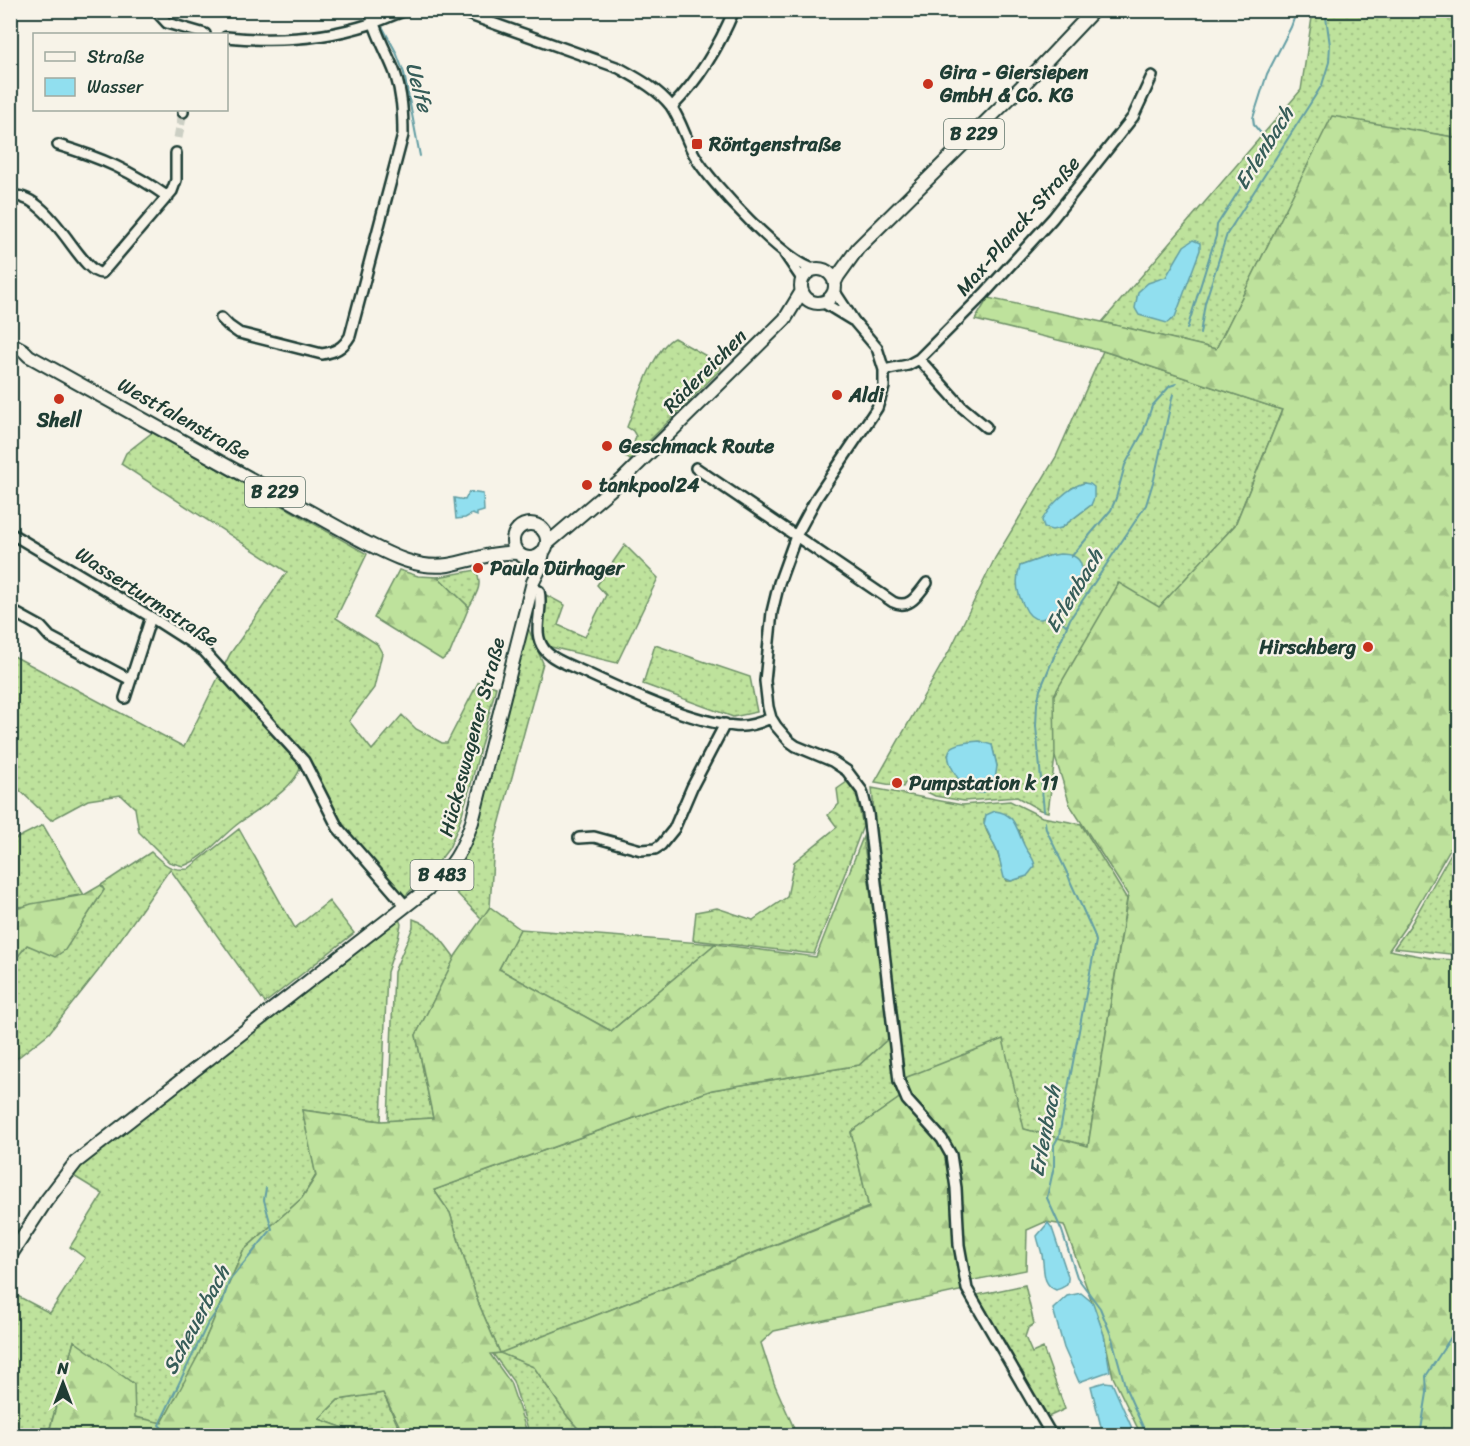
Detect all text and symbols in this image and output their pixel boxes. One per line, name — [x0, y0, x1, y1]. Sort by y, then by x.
legend — [33, 33, 228, 111]
text: Straße — [87, 41, 144, 73]
place label: Gira - Giersiepen GmbH & Co. KG — [939, 55, 1089, 113]
water label: Uelfe — [394, 58, 444, 118]
text: Wasser — [87, 71, 145, 103]
marker: Gira - Giersiepen GmbH & Co. KG — [921, 77, 935, 91]
water label: Erlenbach — [1224, 97, 1306, 197]
road number: B 229 — [944, 119, 1004, 149]
place label: Röntgenstraße — [708, 127, 841, 162]
marker: Röntgenstraße — [690, 137, 704, 151]
street label: Max-Planck-Straße — [947, 148, 1089, 304]
street label: Rädereichen — [654, 320, 756, 422]
street label: Westfalenstraße — [111, 368, 257, 470]
place label: Aldi — [848, 378, 885, 413]
marker: Aldi — [830, 388, 844, 402]
marker: Shell — [52, 392, 66, 406]
place label: Shell — [36, 403, 83, 438]
place label: Geschmack Route — [618, 429, 775, 464]
marker: Geschmack Route — [600, 439, 614, 453]
place label: tankpool24 — [599, 468, 700, 503]
road number: B 229 — [245, 477, 305, 507]
marker: tankpool24 — [580, 478, 594, 492]
street label: Wasserturmstraße — [68, 537, 226, 657]
water label: Erlenbach — [1034, 540, 1115, 640]
place label: Paula Dürhager — [490, 551, 626, 586]
marker: Paula Dürhager — [471, 561, 485, 575]
place label: Hirschberg — [1258, 630, 1356, 665]
street label: Hückeswagener Straße — [429, 633, 516, 841]
marker: Hirschberg — [1361, 640, 1375, 654]
place label: Pumpstation k 11 — [909, 766, 1059, 801]
marker: Pumpstation k 11 — [890, 776, 904, 790]
road number: B 483 — [410, 860, 474, 890]
water label: Erlenbach — [1018, 1080, 1073, 1180]
water label: Scheuerbach — [151, 1257, 242, 1381]
north arrow — [33, 1353, 93, 1413]
text: N — [56, 1354, 69, 1383]

